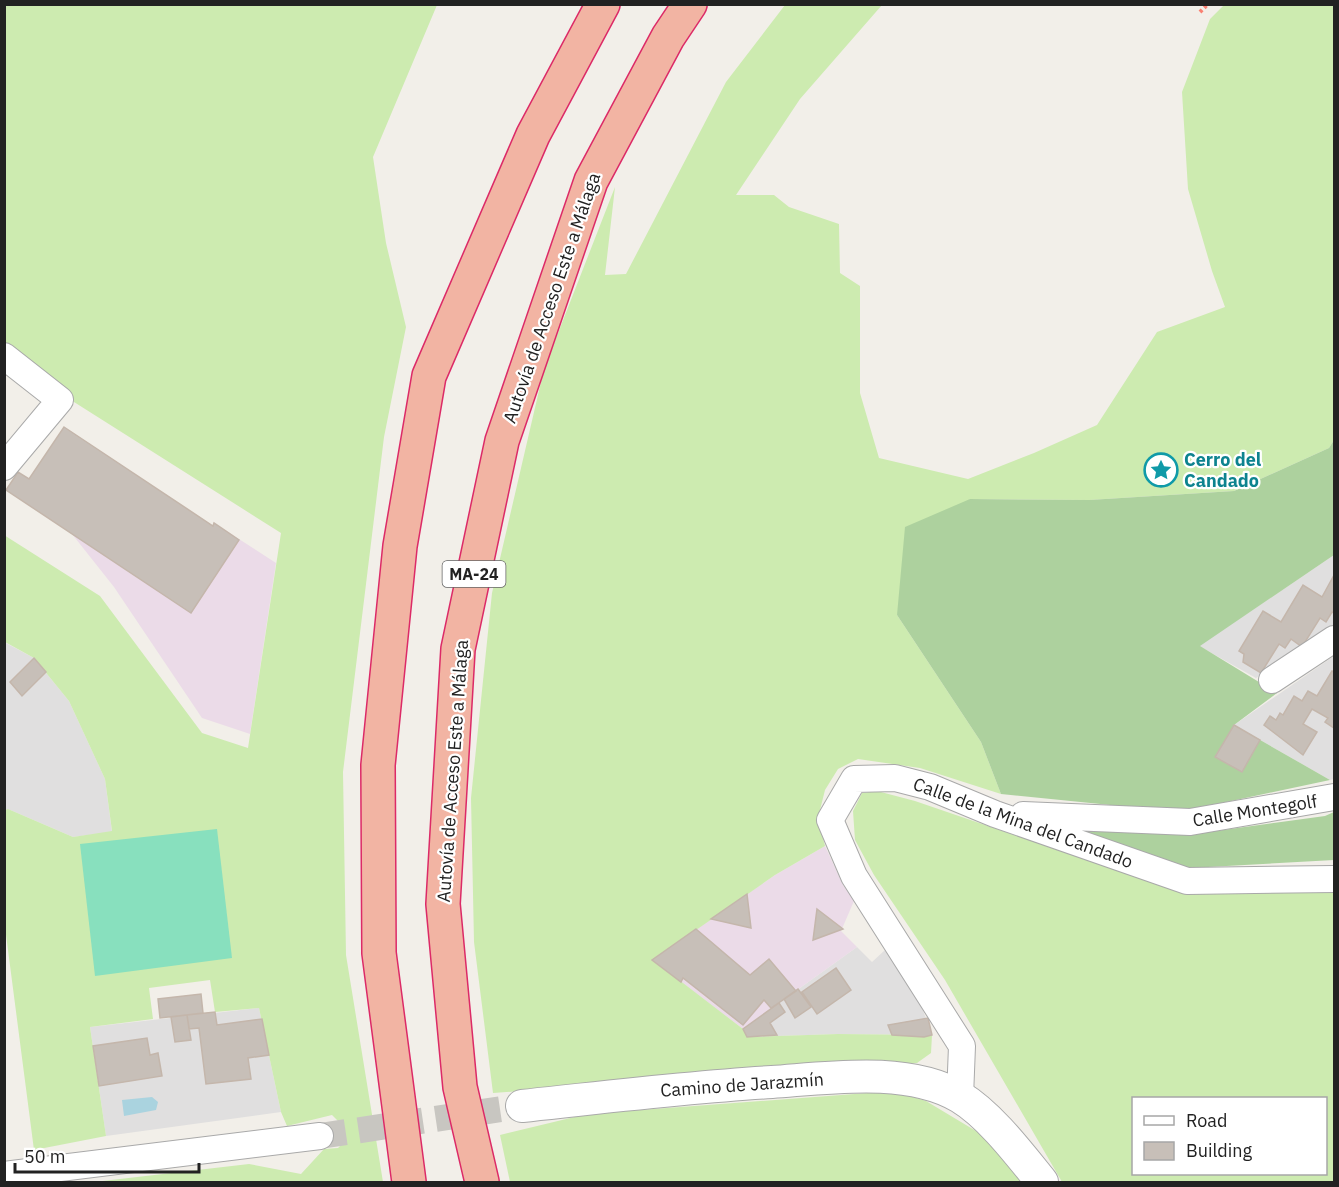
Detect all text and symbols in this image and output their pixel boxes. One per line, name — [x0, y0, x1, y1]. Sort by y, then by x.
street label: Autovía de Acceso Este a Málaga — [498, 169, 605, 426]
place label: Cerro del Candado — [1184, 448, 1262, 492]
place icon: Cerro del Candado — [1143, 452, 1179, 488]
road number: MA-24 — [442, 561, 506, 587]
street label: Autovía de Acceso Este a Málaga — [432, 638, 473, 903]
street label: Calle de la Mina del Candado — [910, 772, 1136, 873]
street label: Calle Montegolf — [1191, 789, 1319, 832]
street label: Camino de Jarazmín — [659, 1067, 824, 1102]
legend — [1132, 1097, 1327, 1175]
text: Road — [1186, 1109, 1227, 1132]
scale bar — [15, 1136, 200, 1174]
text: Building — [1186, 1139, 1253, 1162]
text: 50 m — [24, 1145, 66, 1168]

